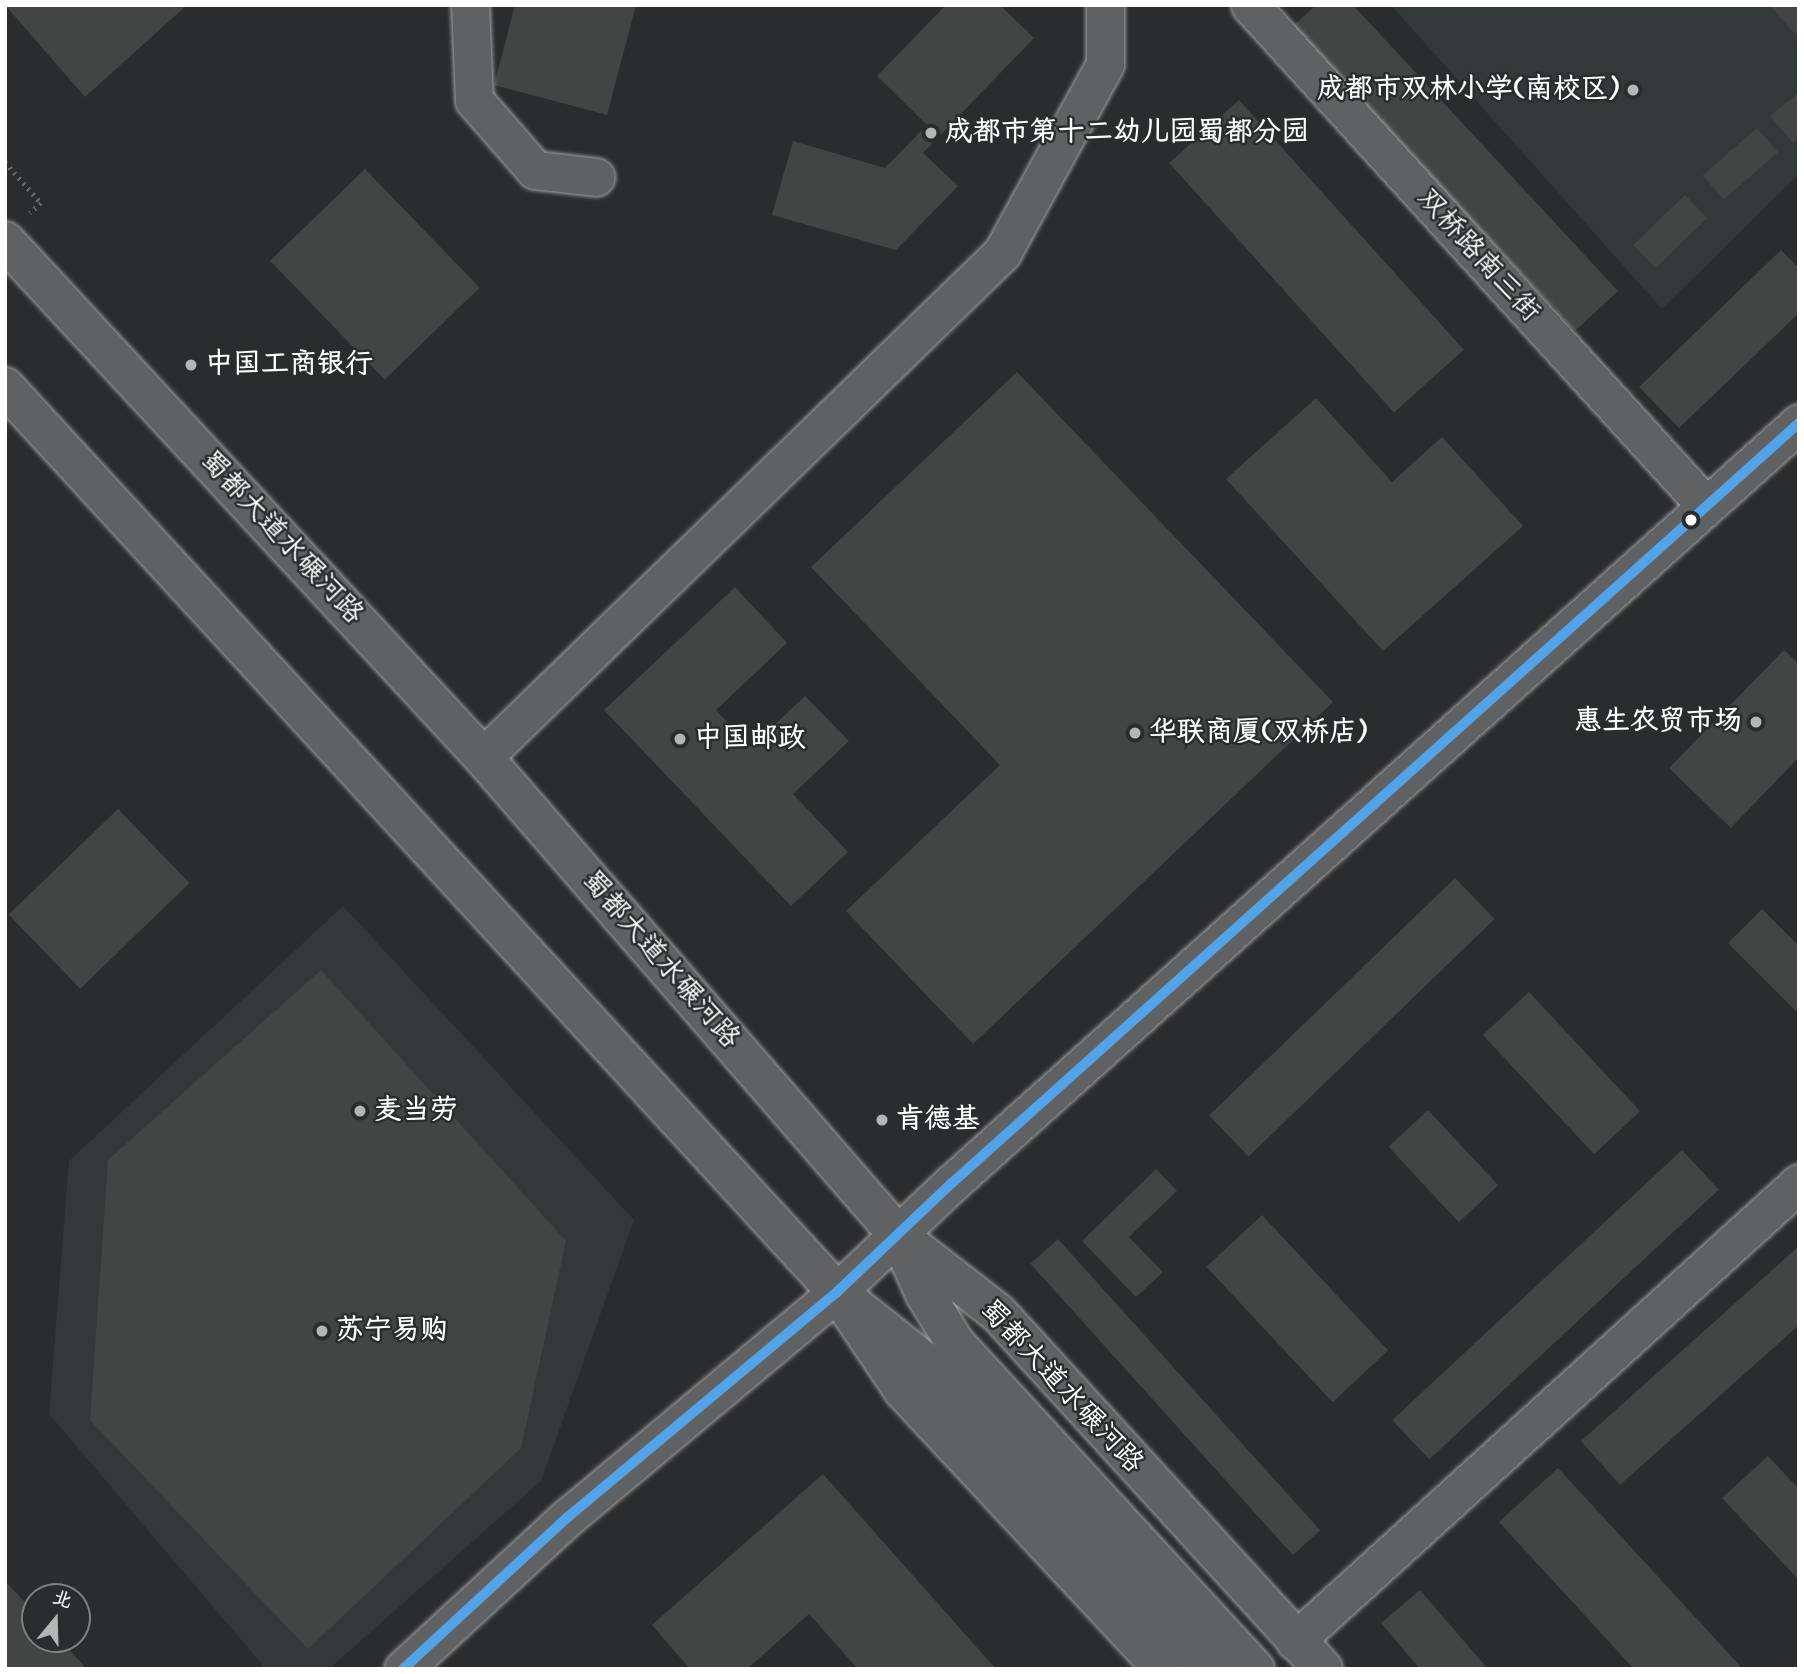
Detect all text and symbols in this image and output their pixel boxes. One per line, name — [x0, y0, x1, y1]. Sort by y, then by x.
place label: 成都市双林小学(南校区) — [1317, 73, 1619, 107]
marker: 成都市双林小学(南校区) — [1625, 82, 1641, 98]
place label: 成都市第十二幼儿园蜀都分园 — [945, 116, 1309, 150]
marker: 成都市第十二幼儿园蜀都分园 — [923, 125, 939, 141]
street label: 双桥路南三街 — [1409, 182, 1547, 330]
place label: 中国工商银行 — [205, 348, 373, 382]
marker: 中国工商银行 — [183, 357, 199, 373]
street label: 蜀都大道水碾河路 — [192, 445, 370, 631]
unlabelled marker — [1684, 513, 1698, 527]
place label: 惠生农贸市场 — [1574, 705, 1742, 739]
marker: 惠生农贸市场 — [1748, 714, 1764, 730]
place label: 华联商厦(双桥店) — [1149, 716, 1367, 750]
place label: 中国邮政 — [694, 722, 806, 756]
marker: 华联商厦(双桥店) — [1127, 725, 1143, 741]
marker: 中国邮政 — [672, 731, 688, 747]
street label: 蜀都大道水碾河路 — [574, 864, 746, 1056]
place label: 麦当劳 — [374, 1094, 458, 1128]
marker: 麦当劳 — [352, 1103, 368, 1119]
place label: 肯德基 — [896, 1103, 980, 1137]
marker: 肯德基 — [874, 1112, 890, 1128]
street label: 蜀都大道水碾河路 — [972, 1294, 1150, 1480]
place label: 苏宁易购 — [336, 1314, 448, 1348]
marker: 苏宁易购 — [314, 1323, 330, 1339]
north arrow — [21, 1583, 91, 1653]
text: 北 — [49, 1585, 75, 1614]

